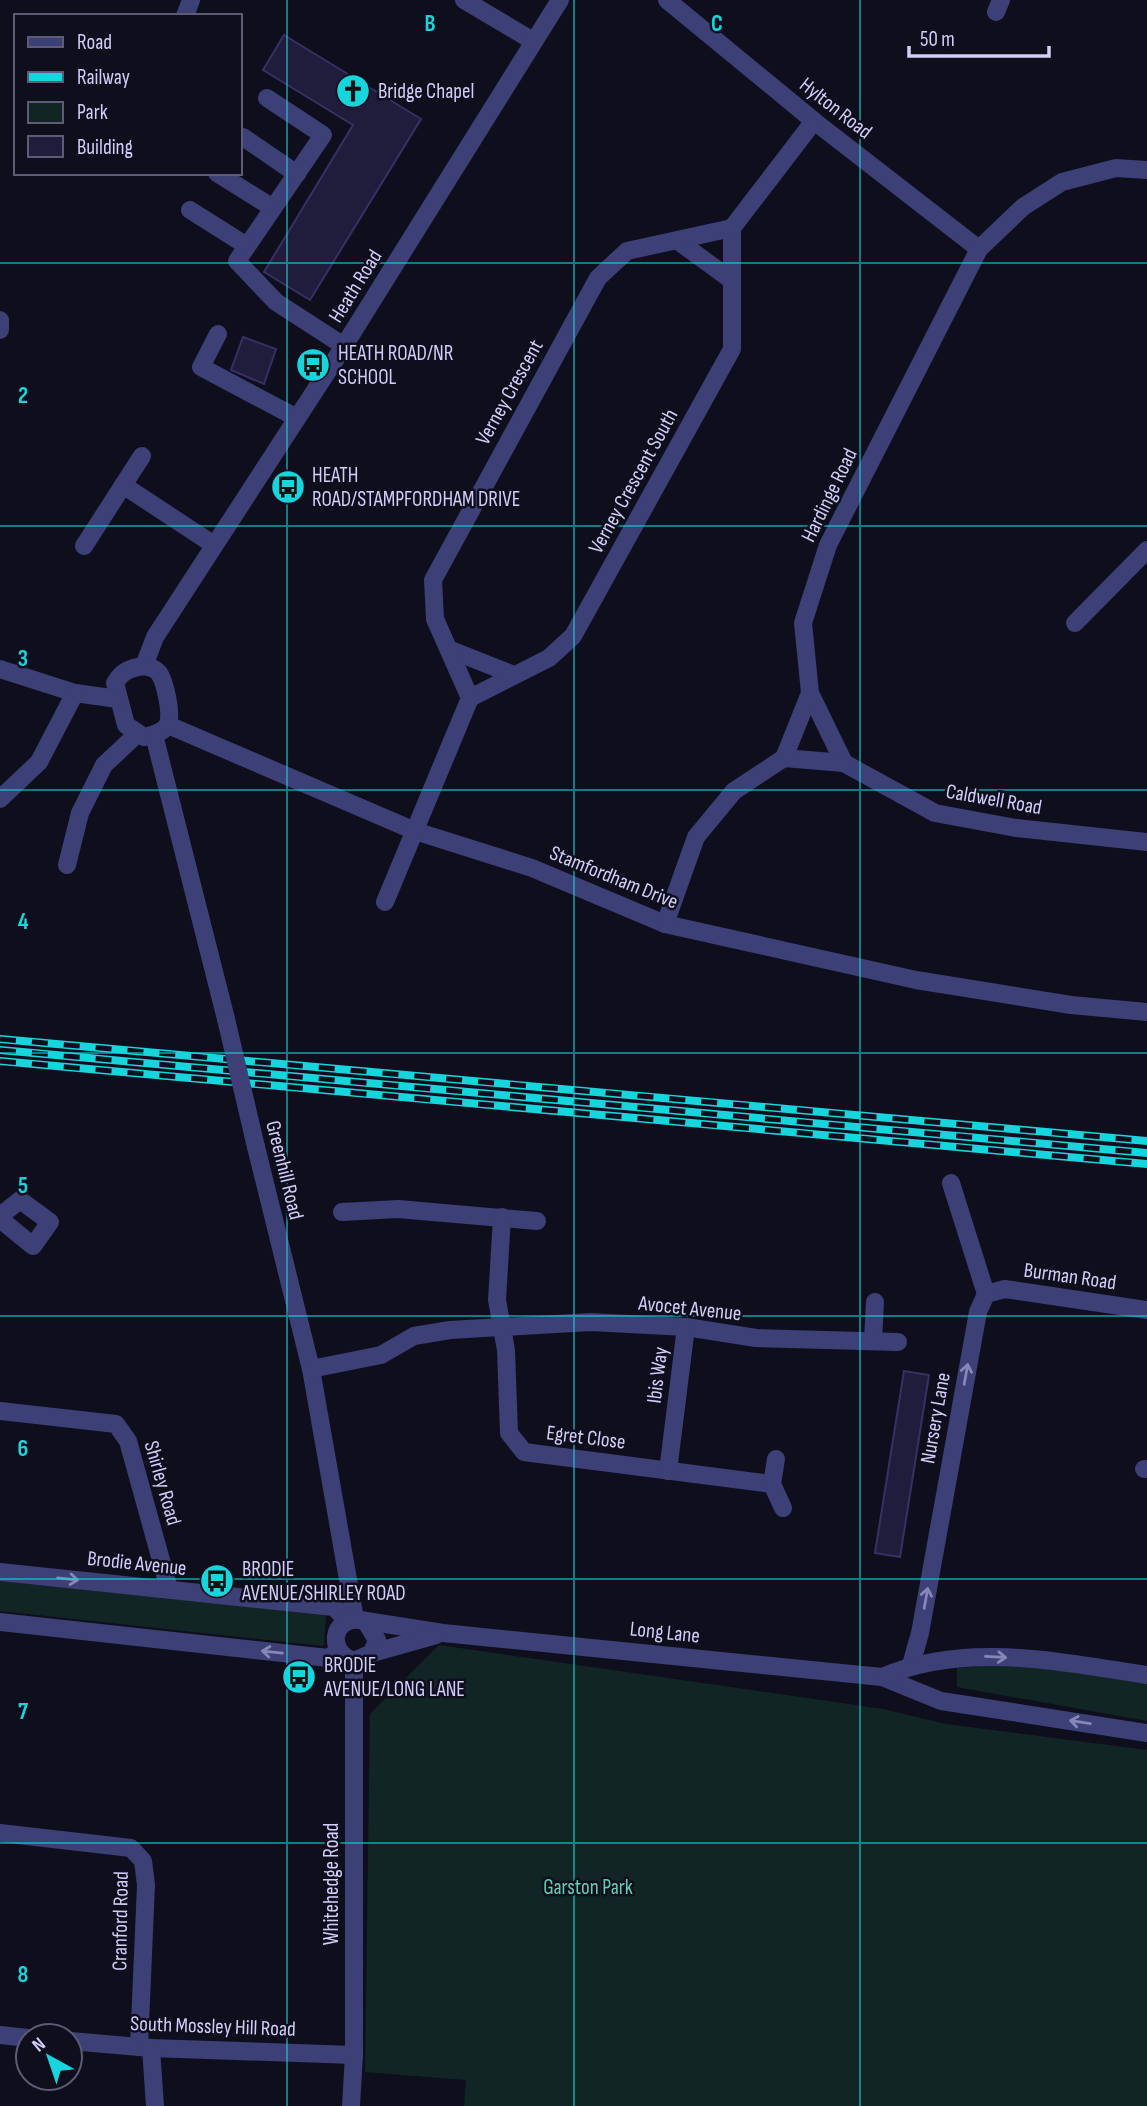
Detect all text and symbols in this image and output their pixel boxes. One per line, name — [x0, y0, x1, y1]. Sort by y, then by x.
text: B — [425, 10, 436, 38]
text: C — [711, 10, 723, 38]
legend — [14, 14, 242, 175]
scale bar — [909, 14, 1049, 58]
text: 50 m — [920, 27, 955, 52]
text: Road — [77, 30, 112, 55]
text: Railway — [77, 65, 130, 90]
church icon: Bridge Chapel — [334, 72, 372, 110]
street label: Hylton Road — [795, 72, 877, 144]
place label: Bridge Chapel — [378, 79, 474, 104]
text: Park — [77, 100, 108, 125]
text: Building — [77, 135, 133, 160]
street label: Heath Road — [323, 245, 387, 327]
street label: Verney Crescent — [470, 335, 549, 449]
place label: HEATH ROAD/NR SCHOOL — [338, 341, 454, 390]
bus stop icon: HEATH ROAD/NR SCHOOL — [294, 346, 332, 384]
text: 2 — [18, 382, 28, 410]
street label: Verney Crescent South — [583, 405, 683, 558]
street label: Hardinge Road — [796, 444, 863, 546]
place label: HEATH ROAD/STAMPFORDHAM DRIVE — [312, 463, 520, 512]
bus stop icon: HEATH ROAD/STAMPFORDHAM DRIVE — [269, 468, 307, 506]
text: 3 — [18, 645, 28, 673]
street label: Caldwell Road — [944, 779, 1044, 820]
street label: Stamfordham Drive — [546, 840, 682, 915]
text: 4 — [18, 908, 29, 936]
street label: Greenhill Road — [260, 1118, 309, 1222]
text: 5 — [18, 1172, 28, 1200]
street label: Burman Road — [1022, 1258, 1118, 1295]
street label: Avocet Avenue — [636, 1291, 743, 1326]
street label: Ibis Way — [642, 1345, 673, 1405]
one-way arrow — [960, 1363, 974, 1386]
street label: Nursery Lane — [915, 1371, 956, 1466]
street label: Egret Close — [545, 1420, 627, 1455]
text: 6 — [18, 1435, 28, 1463]
street label: Shirley Road — [139, 1438, 186, 1528]
street label: Brodie Avenue — [86, 1546, 188, 1581]
place label: BRODIE AVENUE/SHIRLEY ROAD — [241, 1557, 406, 1606]
bus stop icon: BRODIE AVENUE/SHIRLEY ROAD — [198, 1562, 236, 1600]
one-way arrow — [56, 1573, 79, 1586]
one-way arrow — [920, 1587, 933, 1610]
street label: Long Lane — [629, 1616, 701, 1649]
one-way arrow — [262, 1645, 284, 1658]
one-way arrow — [984, 1650, 1007, 1663]
place label: BRODIE AVENUE/LONG LANE — [323, 1653, 465, 1702]
bus stop icon: BRODIE AVENUE/LONG LANE — [280, 1658, 318, 1696]
text: 7 — [18, 1698, 28, 1726]
one-way arrow — [1069, 1715, 1091, 1728]
street label: Whitehedge Road — [319, 1823, 344, 1945]
street label: Cranford Road — [107, 1871, 134, 1971]
park label: Garston Park — [543, 1875, 633, 1900]
text: 8 — [18, 1961, 29, 1989]
street label: South Mossley Hill Road — [130, 2011, 296, 2042]
north arrow — [14, 2022, 84, 2092]
text: N — [28, 2033, 50, 2057]

